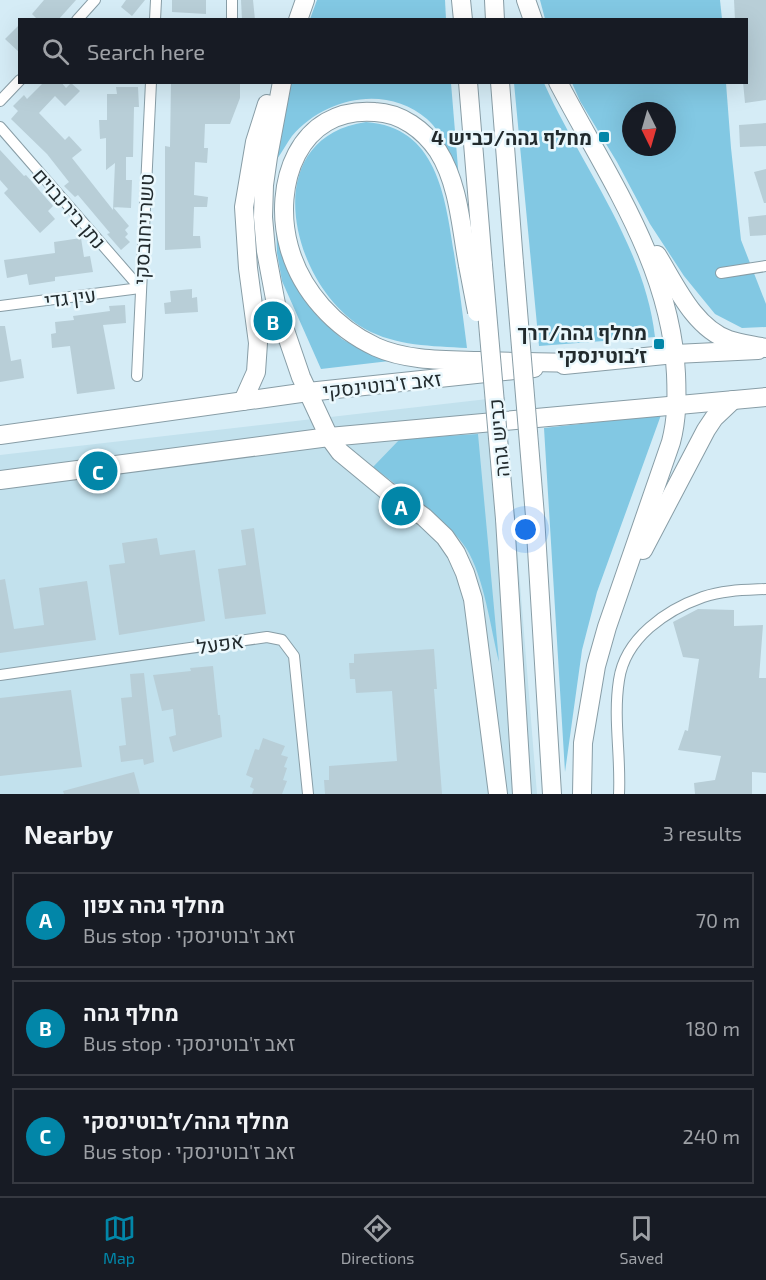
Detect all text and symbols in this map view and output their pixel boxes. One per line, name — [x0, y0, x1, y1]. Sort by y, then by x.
search box — [18, 18, 748, 84]
icon: search — [39, 35, 72, 68]
text: Search here — [87, 38, 205, 64]
north arrow — [622, 102, 676, 156]
place label: מחלף גהה/כביש 4 — [431, 125, 592, 149]
marker: מחלף גהה/כביש 4 — [597, 130, 611, 144]
street label: נתן בירנבוים — [29, 163, 111, 253]
street label: טשרניחובסקי — [128, 173, 158, 285]
street label: עין גדי — [43, 282, 97, 312]
pin: B — [254, 298, 292, 344]
place label: מחלף גהה/דרך ז׳בוטינסקי — [517, 320, 647, 367]
marker: מחלף גהה/דרך ז׳בוטינסקי — [652, 337, 666, 351]
street label: זאב ז'בוטינסקי — [321, 366, 443, 402]
street label: כביש גהה — [483, 398, 513, 478]
pin: C — [78, 448, 118, 494]
pin: A — [382, 484, 420, 528]
your location — [511, 515, 540, 544]
street label: אפעל — [195, 628, 245, 658]
text: Nearby — [24, 818, 113, 849]
text: 3 results — [663, 821, 742, 845]
text: מחלף גהה צפון — [83, 891, 225, 917]
text: A — [39, 908, 52, 932]
text: 70 m — [696, 908, 740, 932]
text: Bus stop · זאב ז'בוטינסקי — [83, 923, 295, 947]
text: מחלף גהה — [83, 999, 179, 1025]
text: B — [39, 1016, 52, 1040]
text: 180 m — [686, 1016, 740, 1040]
text: Bus stop · זאב ז'בוטינסקי — [83, 1031, 295, 1055]
text: מחלף גהה/ז׳בוטינסקי — [83, 1107, 289, 1133]
text: C — [40, 1124, 51, 1148]
text: 240 m — [682, 1124, 740, 1148]
text: Bus stop · זאב ז'בוטינסקי — [83, 1139, 295, 1163]
tab: Map — [103, 1212, 136, 1267]
tab: Directions — [341, 1212, 414, 1267]
tab: Saved — [620, 1212, 663, 1267]

